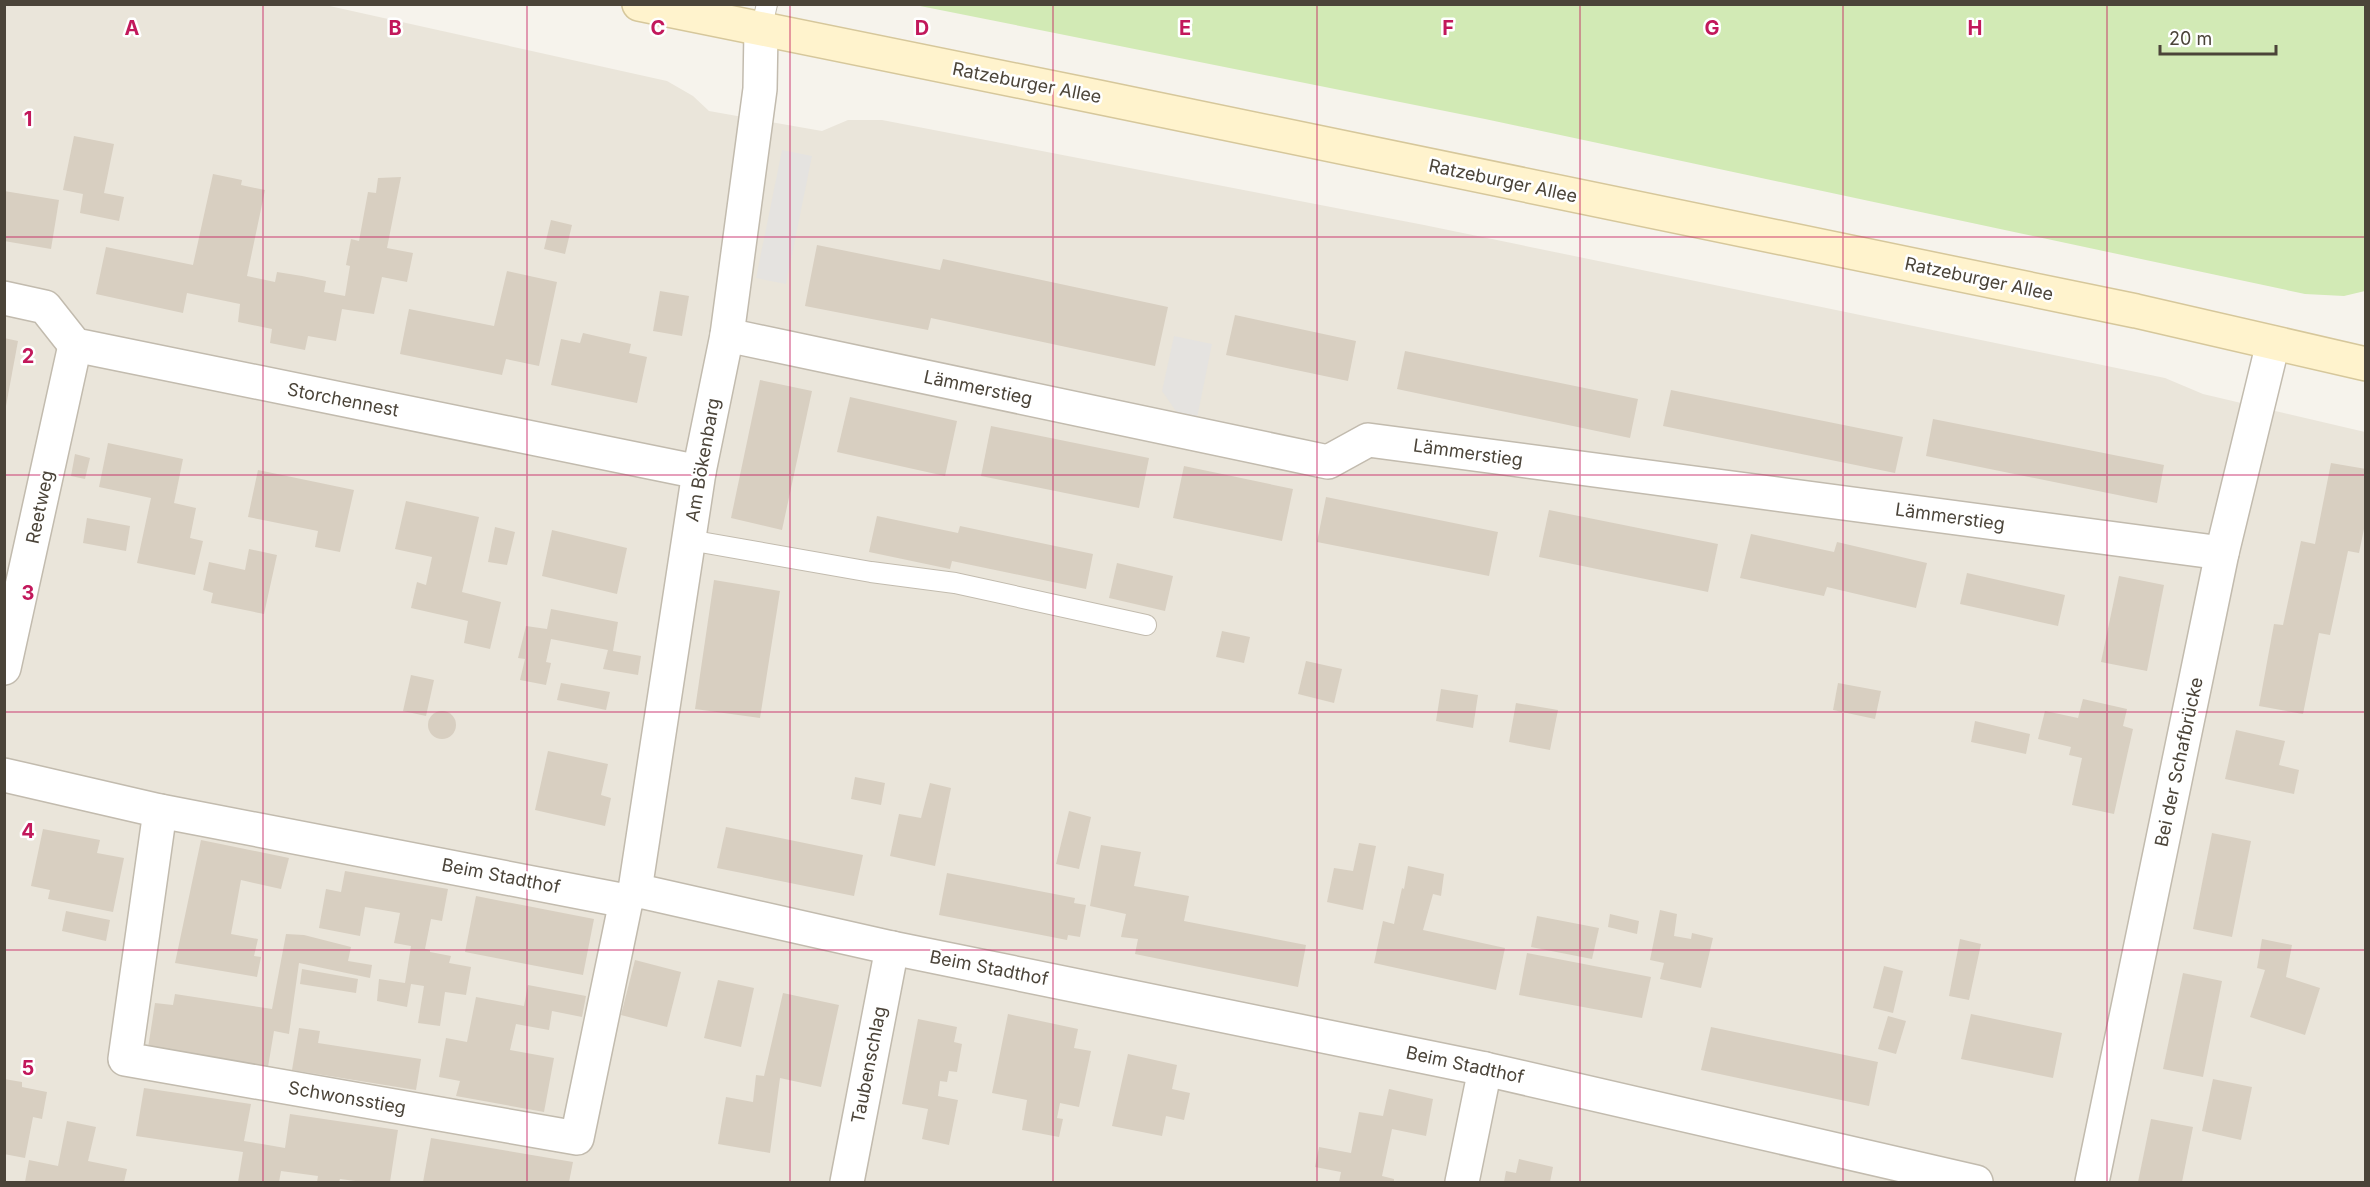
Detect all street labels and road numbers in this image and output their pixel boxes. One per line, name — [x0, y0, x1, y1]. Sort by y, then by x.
street label: Ratzeburger Allee — [951, 58, 1103, 107]
street label: Ratzeburger Allee — [1427, 155, 1579, 207]
street label: Ratzeburger Allee — [1903, 253, 2055, 305]
street label: Lämmerstieg — [922, 366, 1034, 409]
street label: Storchennest — [286, 378, 401, 421]
street label: Am Bökenbarg — [681, 396, 724, 523]
street label: Lämmerstieg — [1412, 434, 1524, 471]
street label: Reetweg — [22, 468, 58, 545]
street label: Lämmerstieg — [1894, 498, 2006, 535]
street label: Bei der Schafbrücke — [2150, 675, 2207, 849]
street label: Beim Stadthof — [440, 854, 563, 897]
street label: Beim Stadthof — [928, 946, 1051, 989]
street label: Taubenschlag — [847, 1004, 890, 1125]
street label: Beim Stadthof — [1404, 1042, 1526, 1087]
street label: Schwonsstieg — [287, 1077, 408, 1118]

